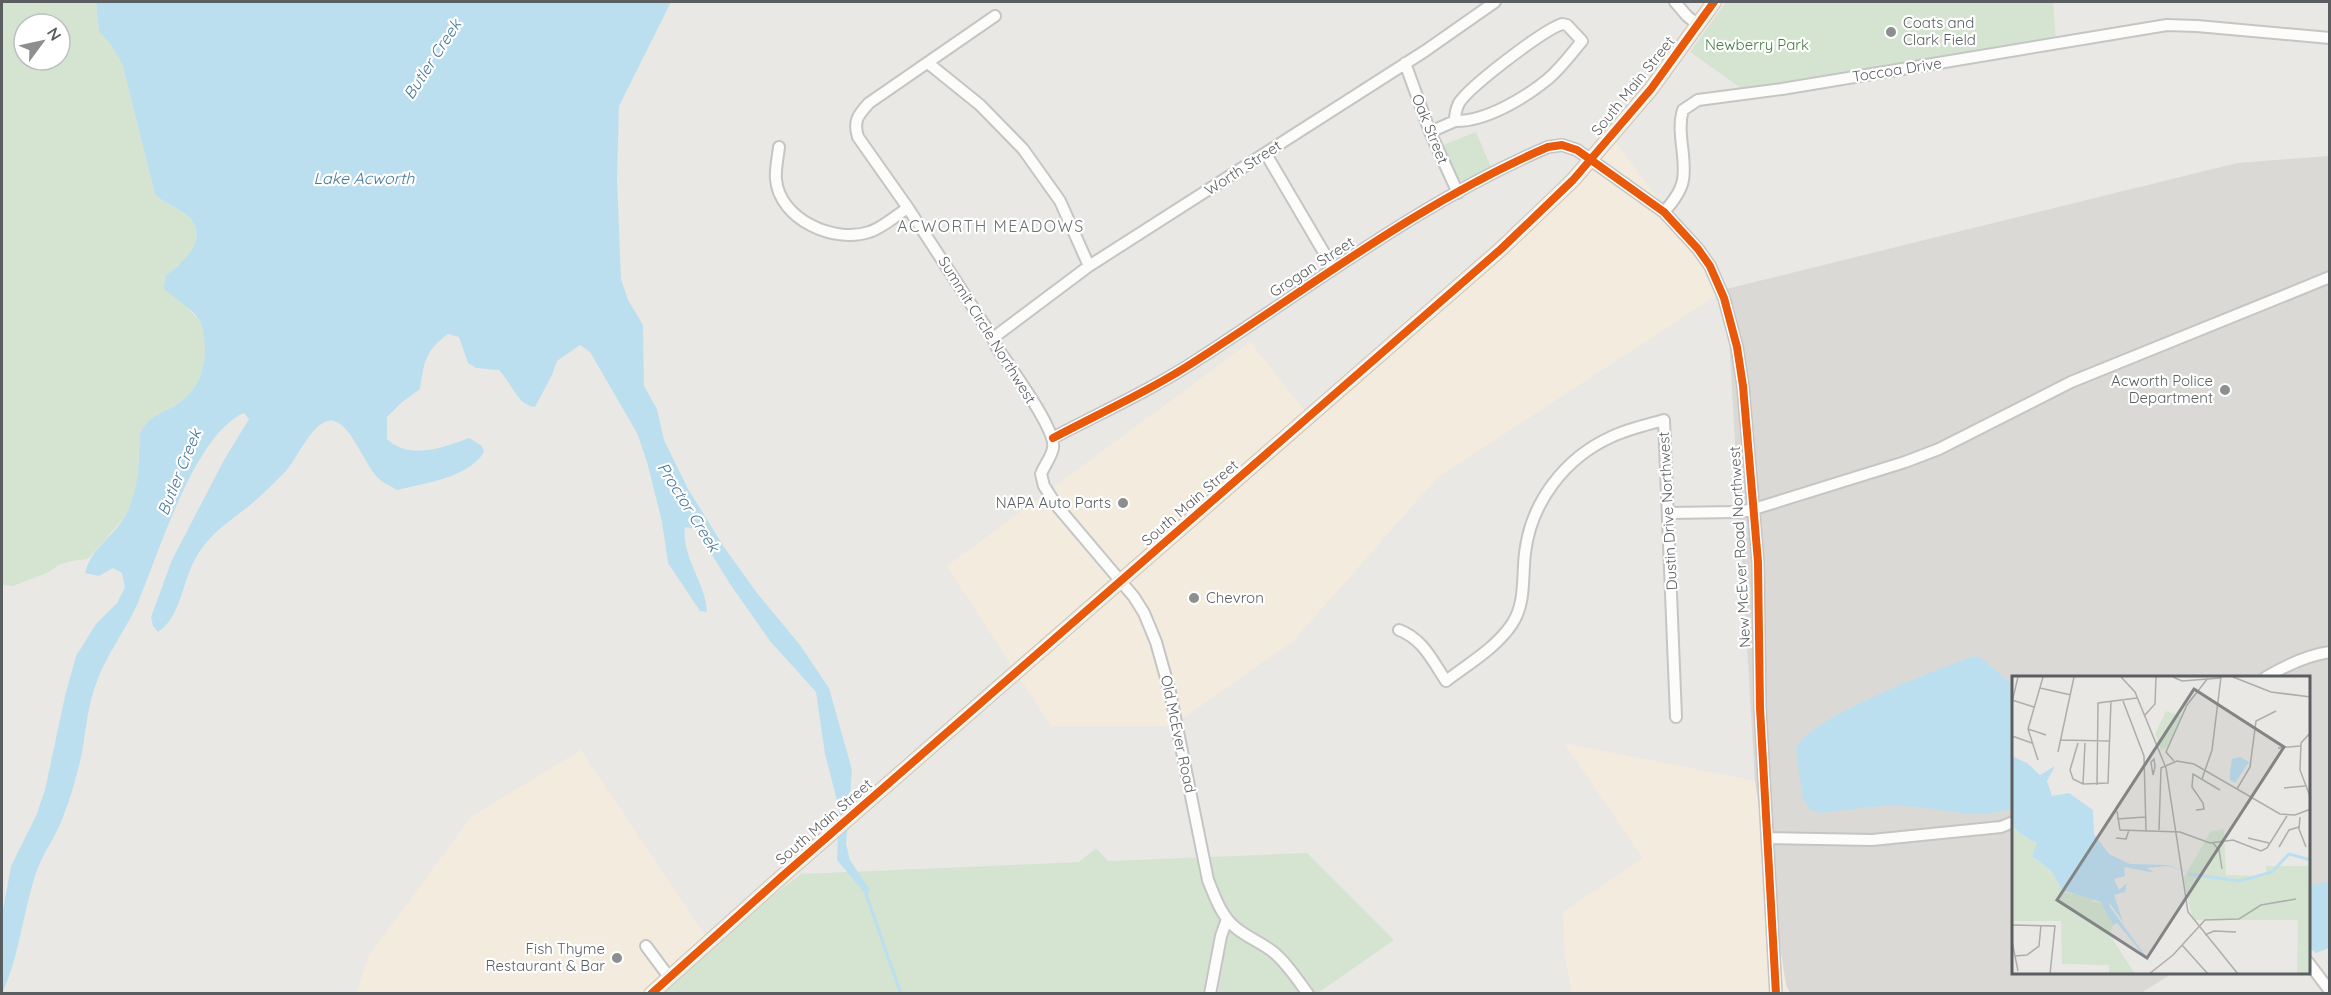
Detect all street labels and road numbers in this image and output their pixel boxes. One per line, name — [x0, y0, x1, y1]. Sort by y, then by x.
street label: South Main Street — [1587, 32, 1678, 139]
street label: Toccoa Drive — [1851, 53, 1943, 86]
street label: Oak Street — [1408, 91, 1453, 167]
street label: Worth Street — [1201, 136, 1285, 199]
street label: Grogan Street — [1266, 232, 1358, 301]
street label: Summit Circle Northwest — [934, 253, 1041, 407]
street label: Dustin Drive Northwest — [1654, 431, 1681, 591]
street label: New McEver Road Northwest — [1725, 446, 1754, 648]
street label: South Main Street — [1137, 455, 1242, 550]
street label: Old McEver Road — [1157, 673, 1200, 794]
street label: South Main Street — [771, 774, 876, 869]

